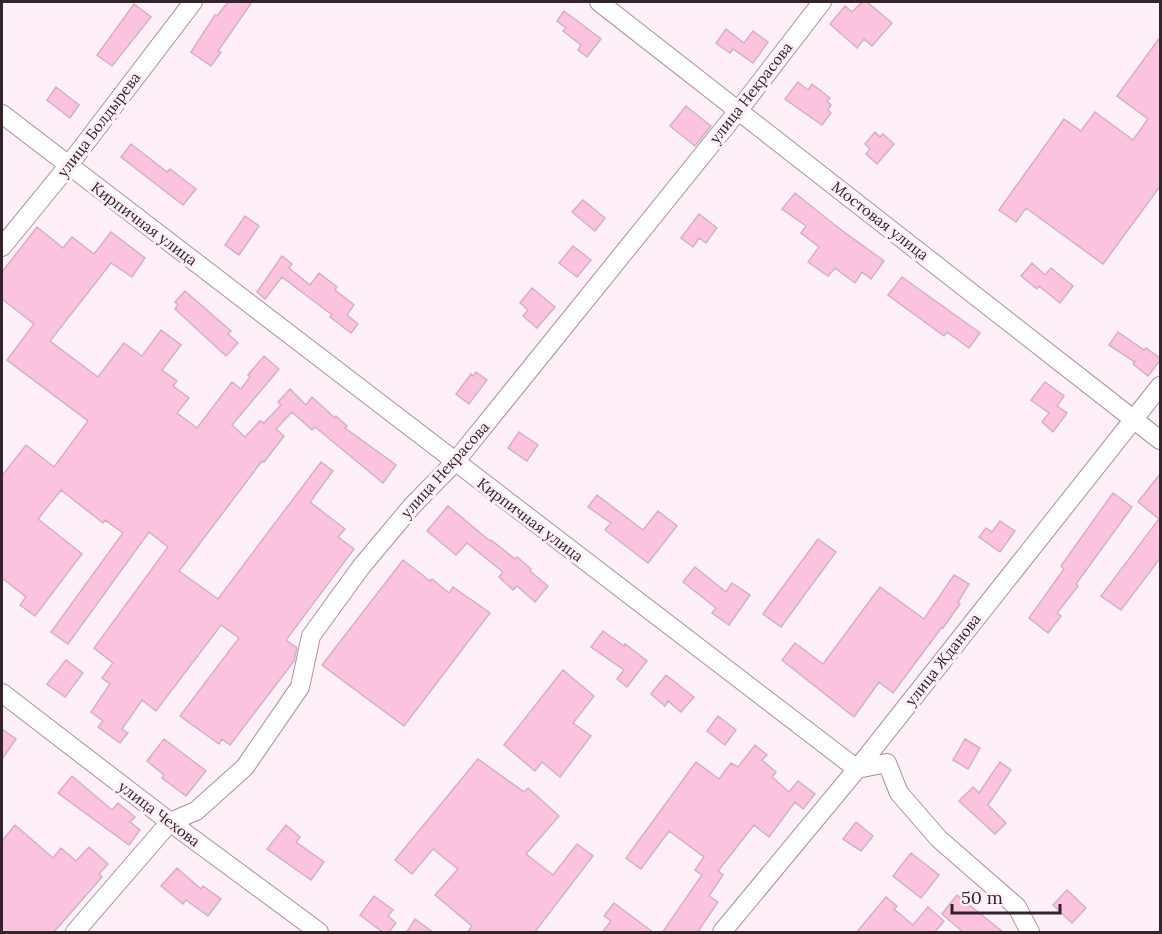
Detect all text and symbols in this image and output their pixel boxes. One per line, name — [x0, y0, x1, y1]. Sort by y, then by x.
street label: улица Некрасова — [705, 38, 796, 147]
street label: улица Болдырева — [53, 68, 144, 181]
street label: Мостовая улица — [828, 177, 933, 264]
street label: Кирпичная улица — [88, 178, 201, 270]
street label: улица Некрасова — [396, 417, 493, 522]
street label: Кирпичная улица — [474, 474, 587, 566]
street label: улица Жданова — [901, 610, 985, 710]
street label: улица Чехова — [115, 777, 204, 851]
scale bar — [952, 877, 1060, 915]
text: 50 m — [961, 886, 1003, 909]

